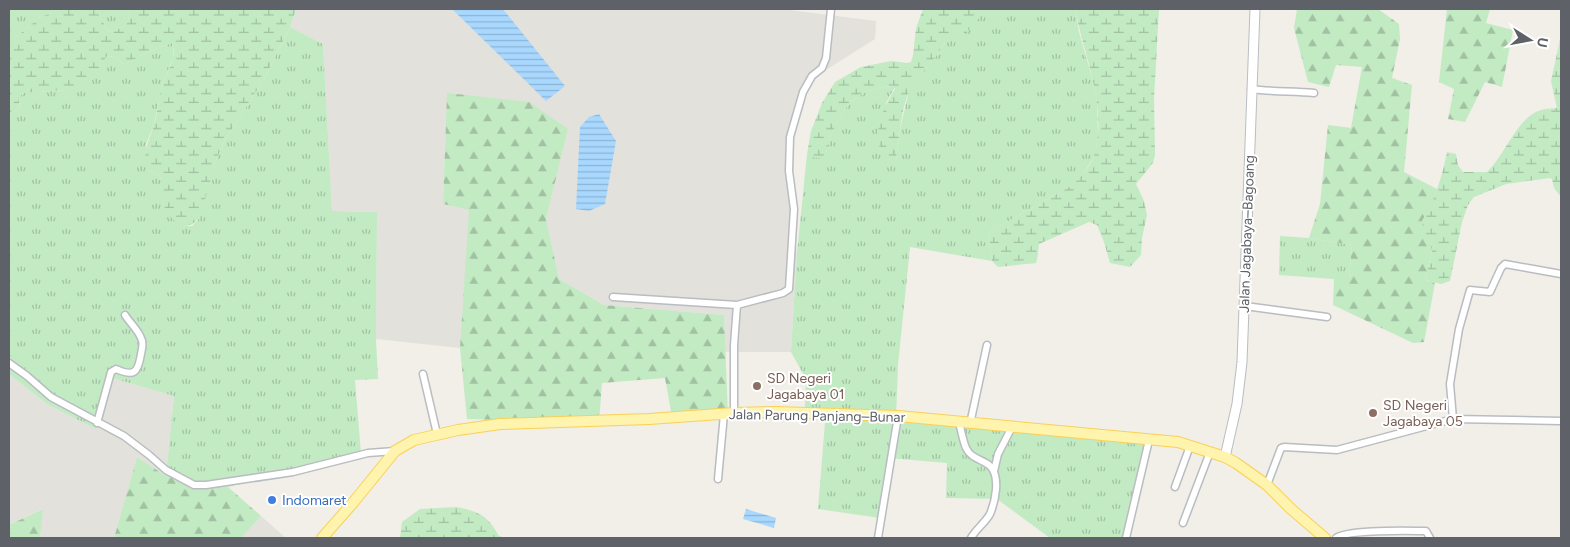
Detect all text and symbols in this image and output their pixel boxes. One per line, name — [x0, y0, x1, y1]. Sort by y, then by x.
north arrow — [1505, 15, 1555, 65]
text: U — [1533, 36, 1552, 49]
street label: Jalan Jagabaya–Bagoang — [1236, 155, 1258, 313]
place label: SD Negeri Jagabaya 01 — [767, 370, 845, 403]
marker: SD Negeri Jagabaya 01 — [751, 380, 763, 392]
place label: SD Negeri Jagabaya 05 — [1383, 397, 1463, 430]
street label: Jalan Parung Panjang–Bunar — [729, 406, 906, 426]
marker: SD Negeri Jagabaya 05 — [1367, 407, 1379, 419]
place label: Indomaret — [282, 492, 347, 509]
marker: Indomaret — [266, 494, 278, 506]

